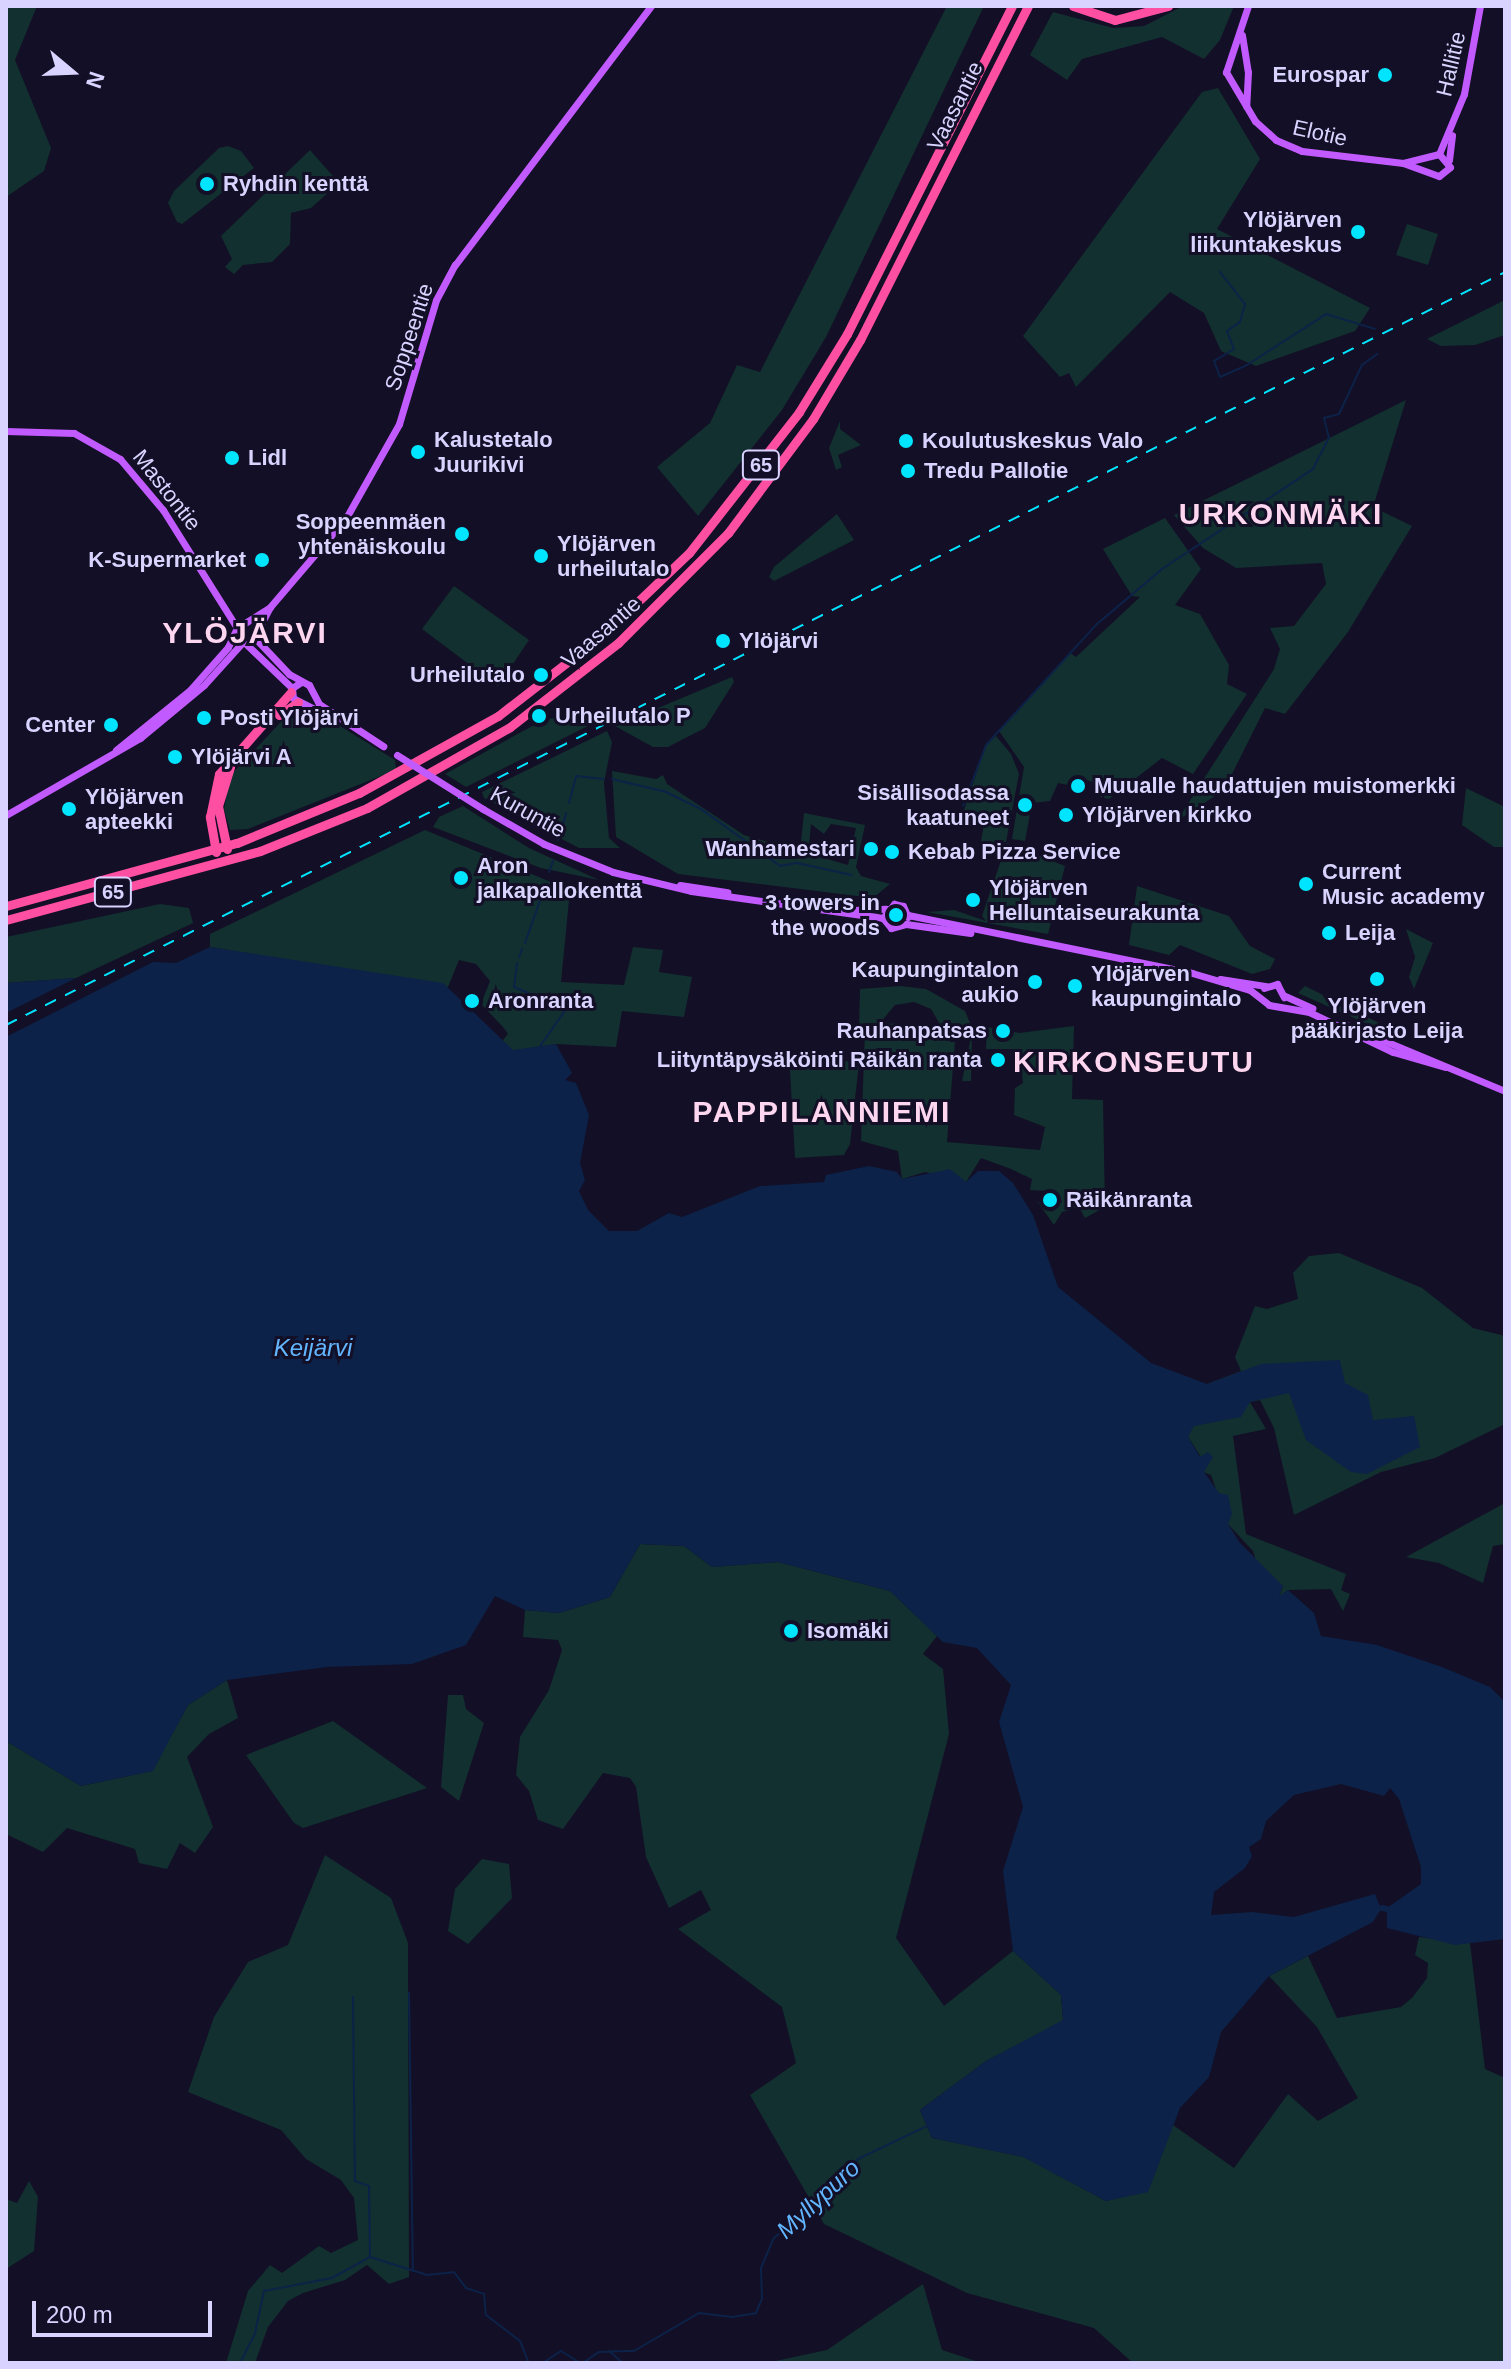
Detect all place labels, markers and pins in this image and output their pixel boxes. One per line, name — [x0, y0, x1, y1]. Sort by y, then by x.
place label: Eurospar — [1272, 62, 1369, 88]
marker: Eurospar — [1376, 66, 1394, 84]
place label: Ryhdin kenttä — [223, 171, 368, 197]
marker: Ryhdin kenttä — [198, 175, 216, 193]
place label: Ylöjärven liikuntakeskus — [1190, 206, 1342, 258]
marker: Ylöjärven liikuntakeskus — [1349, 223, 1367, 241]
place label: Kalustetalo Juurikivi — [434, 426, 553, 478]
place label: Koulutuskeskus Valo — [922, 428, 1143, 454]
marker: Koulutuskeskus Valo — [897, 432, 915, 450]
marker: Kalustetalo Juurikivi — [409, 443, 427, 461]
place label: Lidl — [248, 445, 287, 471]
marker: Lidl — [223, 449, 241, 467]
place label: Tredu Pallotie — [924, 458, 1068, 484]
marker: Tredu Pallotie — [899, 462, 917, 480]
place label: Soppeenmäen yhtenäiskoulu — [296, 508, 446, 560]
marker: Soppeenmäen yhtenäiskoulu — [453, 525, 471, 543]
place label: Ylöjärven urheilutalo — [557, 530, 669, 582]
place label: K-Supermarket — [88, 547, 246, 573]
marker: Ylöjärven urheilutalo — [532, 547, 550, 565]
marker: K-Supermarket — [253, 551, 271, 569]
place label: Ylöjärvi — [739, 628, 818, 654]
marker: Ylöjärvi — [714, 632, 732, 650]
place label: Urheilutalo — [410, 662, 525, 688]
marker: Urheilutalo — [532, 666, 550, 684]
place label: Urheilutalo P — [555, 703, 691, 729]
place label: Posti Ylöjärvi — [220, 705, 359, 731]
marker: Urheilutalo P — [530, 707, 548, 725]
marker: Posti Ylöjärvi — [195, 709, 213, 727]
place label: Center — [25, 712, 95, 738]
marker: Center — [102, 716, 120, 734]
place label: Ylöjärvi A — [191, 744, 292, 770]
marker: Ylöjärvi A — [166, 748, 184, 766]
place label: Muualle haudattujen muistomerkki — [1094, 773, 1456, 799]
marker: Muualle haudattujen muistomerkki — [1069, 777, 1087, 795]
place label: Sisällisodassa kaatuneet — [857, 779, 1009, 830]
place label: Ylöjärven apteekki — [85, 783, 184, 834]
marker: Sisällisodassa kaatuneet — [1016, 796, 1034, 814]
marker: Ylöjärven apteekki — [60, 800, 78, 818]
place label: Ylöjärven kirkko — [1082, 802, 1252, 828]
marker: Ylöjärven kirkko — [1057, 806, 1075, 824]
place label: Wanhamestari — [705, 836, 855, 862]
place label: Kebab Pizza Service — [908, 839, 1121, 865]
marker: Wanhamestari — [862, 840, 880, 858]
marker: Kebab Pizza Service — [883, 843, 901, 861]
place label: Aron jalkapallokenttä — [477, 852, 642, 904]
place label: Current Music academy — [1322, 858, 1485, 910]
marker: Aron jalkapallokenttä — [452, 869, 470, 887]
place label: Ylöjärven Helluntaiseurakunta — [989, 874, 1199, 926]
marker: Current Music academy — [1297, 875, 1315, 893]
place label: 3 towers in the woods — [765, 889, 880, 940]
marker: Ylöjärven Helluntaiseurakunta — [964, 891, 982, 909]
marker: 3 towers in the woods — [887, 906, 905, 924]
place label: Leija — [1345, 920, 1395, 946]
marker: Leija — [1320, 924, 1338, 942]
place label: Kaupungintalon aukio — [852, 956, 1019, 1008]
place label: Ylöjärven kaupungintalo — [1091, 960, 1241, 1012]
marker: Ylöjärven pääkirjasto Leija — [1368, 970, 1386, 988]
marker: Kaupungintalon aukio — [1026, 973, 1044, 991]
marker: Ylöjärven kaupungintalo — [1066, 977, 1084, 995]
place label: Aronranta — [488, 988, 593, 1014]
marker: Aronranta — [463, 992, 481, 1010]
place label: Ylöjärven pääkirjasto Leija — [1291, 992, 1463, 1044]
place label: Rauhanpatsas — [837, 1018, 987, 1044]
marker: Rauhanpatsas — [994, 1022, 1012, 1040]
place label: Liityntäpysäköinti Räikän ranta — [657, 1047, 982, 1073]
marker: Liityntäpysäköinti Räikän ranta — [989, 1051, 1007, 1069]
place label: Räikänranta — [1066, 1187, 1192, 1213]
marker: Räikänranta — [1041, 1191, 1059, 1209]
place label: Isomäki — [807, 1618, 889, 1644]
marker: Isomäki — [782, 1622, 800, 1640]

